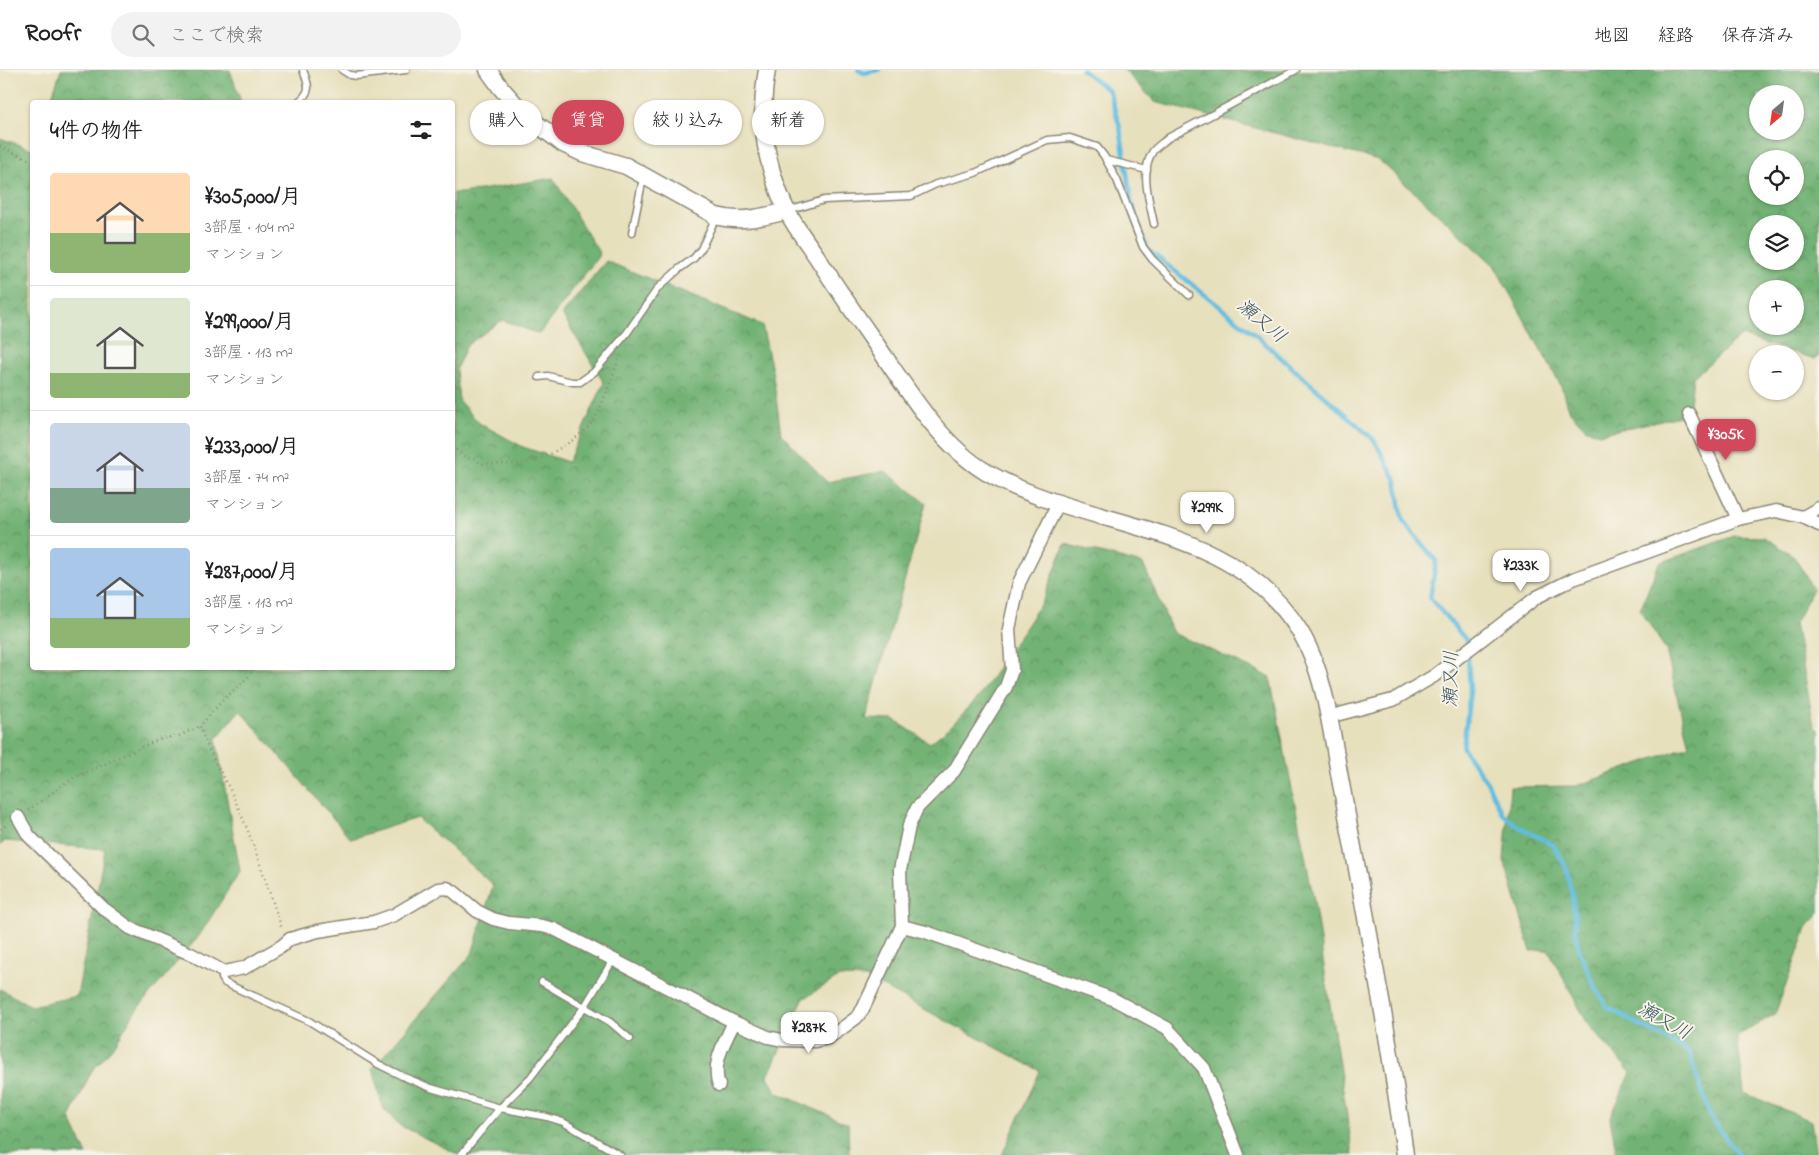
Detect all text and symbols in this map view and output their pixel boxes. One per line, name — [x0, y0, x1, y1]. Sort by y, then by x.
search box — [111, 12, 461, 57]
text: Roofr — [25, 17, 81, 52]
icon: search — [129, 21, 157, 49]
text: ここで検索 — [169, 23, 264, 50]
text: 地図 — [1594, 24, 1630, 50]
text: 経路 — [1658, 24, 1694, 50]
text: 保存済み — [1722, 24, 1794, 50]
north arrow — [1749, 85, 1804, 140]
map controls — [1749, 85, 1804, 400]
chip: 購入 — [470, 100, 542, 145]
chip: 賃貸 — [552, 100, 624, 145]
chip: 絞り込み — [634, 100, 742, 145]
chip: 新着 — [752, 100, 824, 145]
icon: filters — [407, 116, 435, 144]
text: 4件の物件 — [50, 117, 143, 147]
button: locate — [1749, 150, 1804, 205]
text: ¥305,000/月 — [205, 183, 301, 213]
icon: home — [90, 193, 150, 253]
button: layers — [1749, 215, 1804, 270]
text: 3部屋 · 104 m² — [205, 216, 295, 240]
text: マンション — [205, 243, 284, 267]
button: + — [1749, 280, 1804, 335]
water label: 瀬又川 — [1230, 293, 1292, 351]
text: ¥299,000/月 — [205, 308, 295, 338]
icon: home — [90, 318, 150, 378]
text: 3部屋 · 113 m² — [205, 341, 293, 365]
button: − — [1749, 345, 1804, 400]
text: マンション — [205, 368, 284, 392]
pin: ¥305K — [1691, 418, 1761, 461]
text: ¥305K — [1708, 423, 1744, 447]
text: ¥233,000/月 — [205, 433, 299, 463]
icon: home — [90, 443, 150, 503]
text: 3部屋 · 74 m² — [205, 466, 289, 490]
pin: ¥299K — [1172, 492, 1242, 534]
text: マンション — [205, 493, 284, 517]
text: ¥299K — [1191, 496, 1223, 520]
pin: ¥233K — [1486, 550, 1556, 592]
text: ¥233K — [1503, 554, 1539, 578]
text: ¥287,000/月 — [205, 558, 299, 588]
icon: home — [90, 568, 150, 628]
text: 3部屋 · 113 m² — [205, 591, 293, 615]
text: マンション — [205, 618, 284, 642]
water label: 瀬又川 — [1438, 650, 1466, 708]
water label: 瀬又川 — [1633, 996, 1695, 1048]
pin: ¥287K — [774, 1012, 844, 1054]
text: ¥287K — [792, 1016, 826, 1040]

